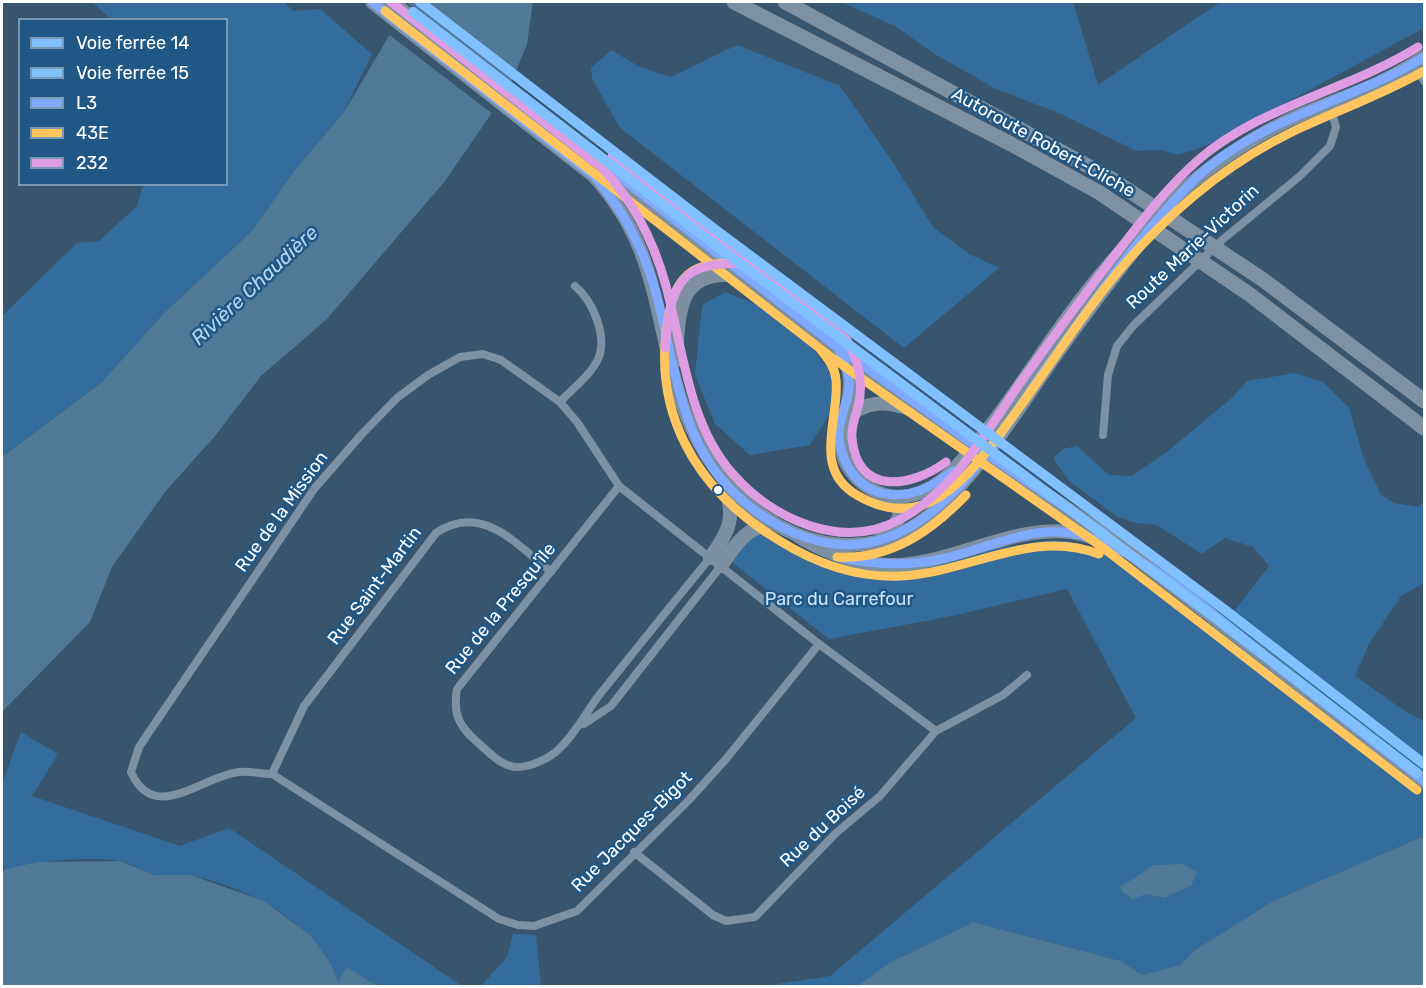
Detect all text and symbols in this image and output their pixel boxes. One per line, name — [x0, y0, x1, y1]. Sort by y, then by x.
legend — [18, 18, 228, 186]
text: Voie ferrée 14 — [76, 32, 189, 54]
text: Voie ferrée 15 — [76, 62, 189, 84]
street label: Autoroute Robert-Cliche — [947, 84, 1139, 202]
text: L3 — [76, 92, 97, 114]
text: 43E — [76, 122, 109, 144]
text: 232 — [76, 152, 108, 174]
street label: Route Marie-Victorin — [1122, 180, 1264, 314]
water label: Rivière Chaudière — [187, 221, 323, 351]
street label: Rue de la Mission — [231, 448, 333, 576]
unlabelled marker — [712, 484, 724, 496]
street label: Rue Saint-Martin — [324, 523, 426, 649]
street label: Rue de la Presqu'île — [441, 539, 561, 679]
park label: Parc du Carrefour — [765, 589, 913, 611]
street label: Rue Jacques-Bigot — [567, 767, 697, 897]
street label: Rue du Boisé — [776, 782, 870, 872]

